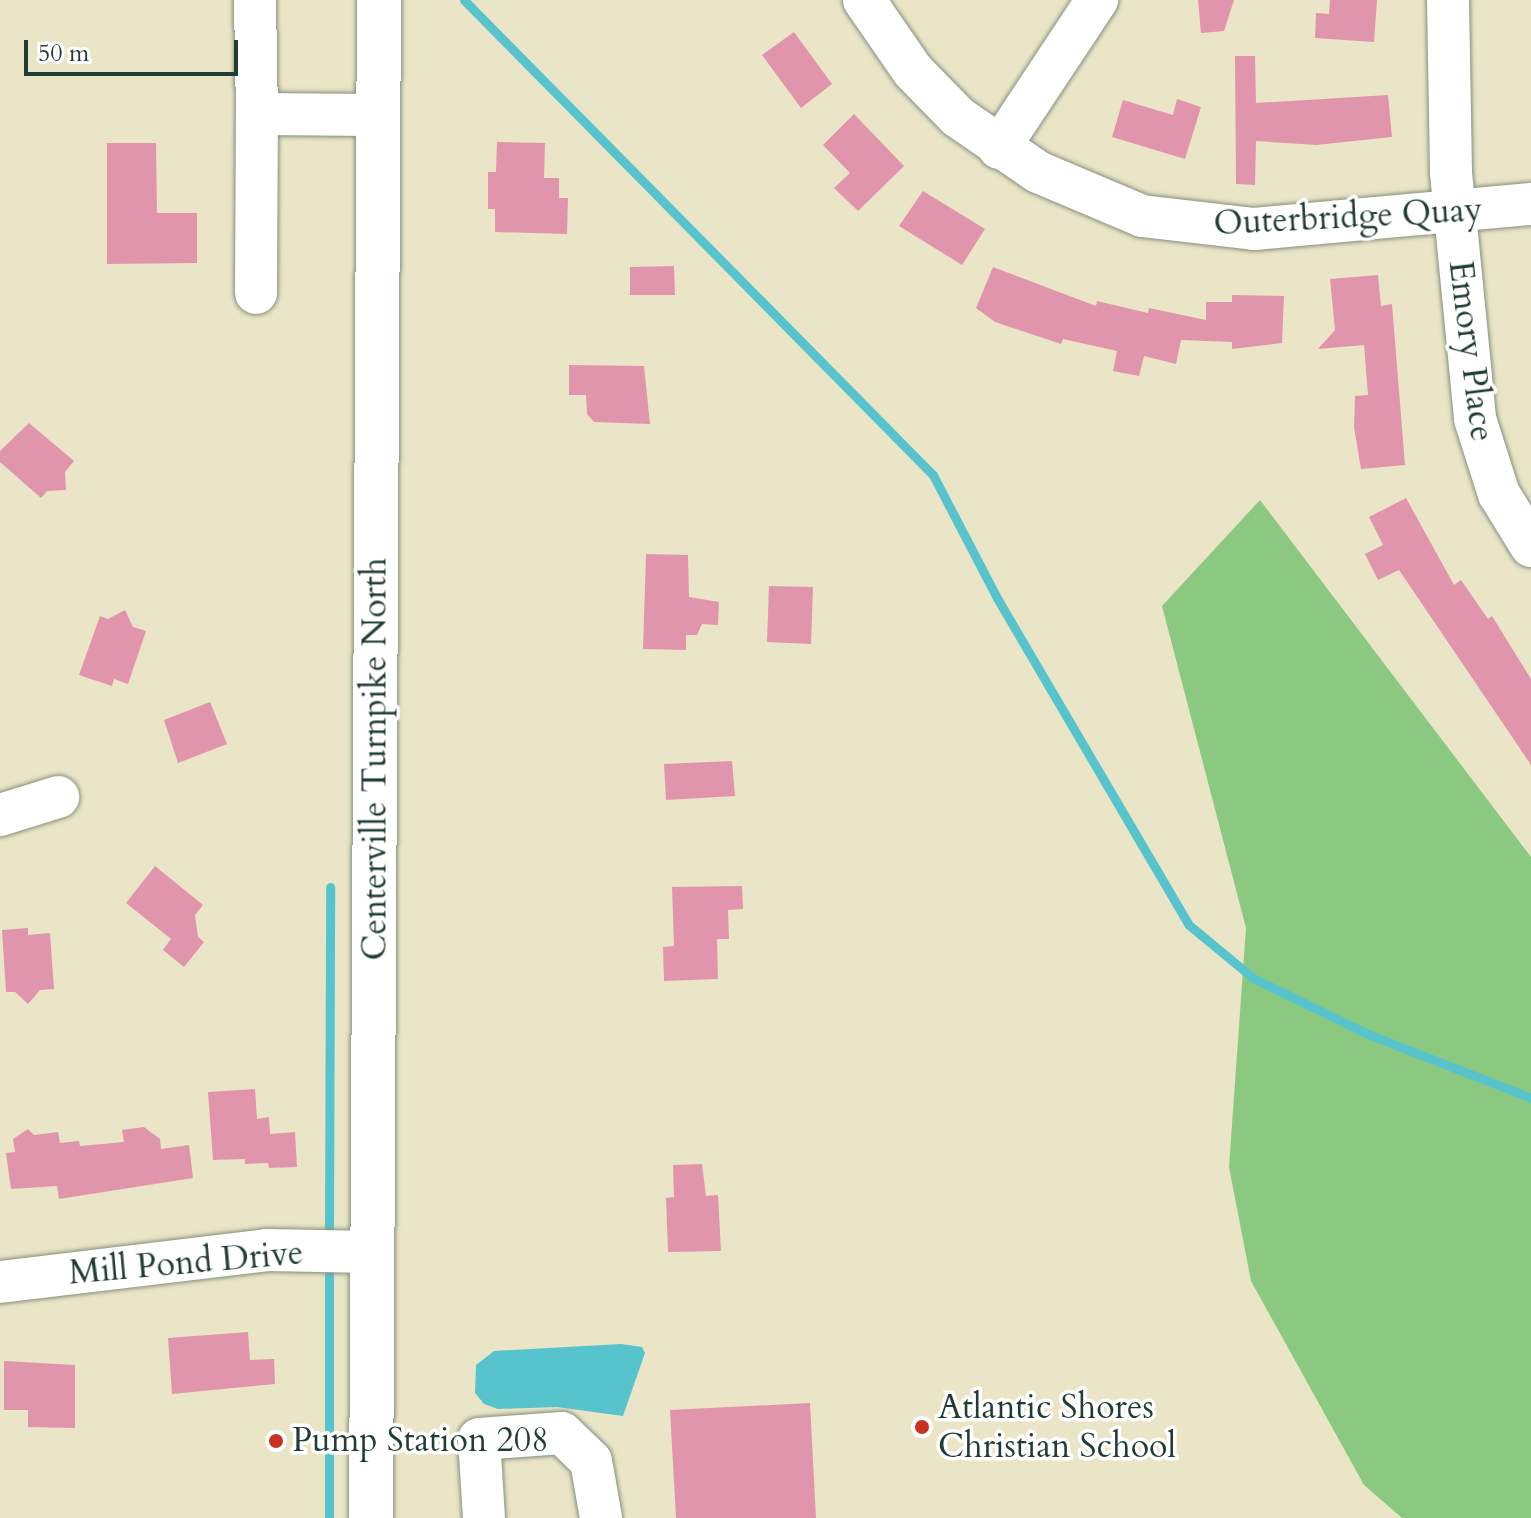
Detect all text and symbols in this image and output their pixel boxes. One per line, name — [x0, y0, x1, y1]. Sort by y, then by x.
scale bar — [28, 24, 242, 74]
text: 50 m — [38, 37, 89, 70]
street label: Outerbridge Quay — [1213, 190, 1483, 244]
street label: Emory Place — [1440, 258, 1502, 444]
street label: Centerville Turnpike North — [355, 558, 395, 960]
street label: Mill Pond Drive — [67, 1232, 305, 1294]
place label: Atlantic Shores Christian School — [938, 1387, 1176, 1466]
marker: Atlantic Shores Christian School — [913, 1418, 931, 1436]
place label: Pump Station 208 — [292, 1421, 549, 1461]
marker: Pump Station 208 — [267, 1432, 285, 1450]

